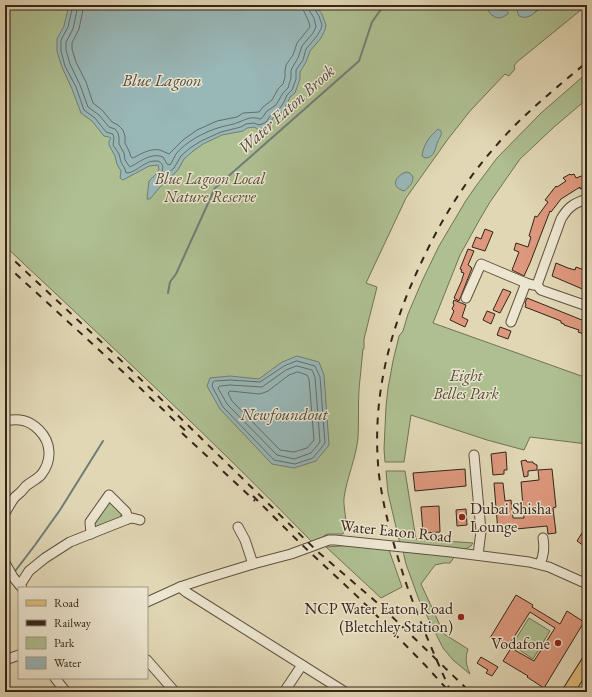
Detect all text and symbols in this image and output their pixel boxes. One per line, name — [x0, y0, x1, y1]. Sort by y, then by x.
water label: Water Eaton Brook — [233, 59, 339, 158]
water label: Blue Lagoon — [121, 69, 202, 91]
park label: Blue Lagoon Local Nature Reserve — [154, 168, 266, 207]
park label: Eight Belles Park — [432, 365, 499, 404]
water label: Newfoundout — [239, 403, 329, 425]
place label: Dubai Shisha Lounge — [470, 498, 552, 537]
marker: Dubai Shisha Lounge — [457, 512, 467, 522]
street label: Water Eaton Road — [339, 515, 454, 547]
legend — [18, 587, 148, 679]
text: Road — [54, 595, 80, 611]
place label: NCP Water Eaton Road (Bletchley Station) — [305, 598, 454, 637]
marker: NCP Water Eaton Road (Bletchley Station) — [456, 612, 466, 622]
text: Railway — [54, 615, 92, 631]
place label: Vodafone — [491, 633, 550, 654]
text: Park — [54, 635, 75, 651]
marker: Vodafone — [553, 638, 563, 648]
text: Water — [54, 655, 81, 671]

